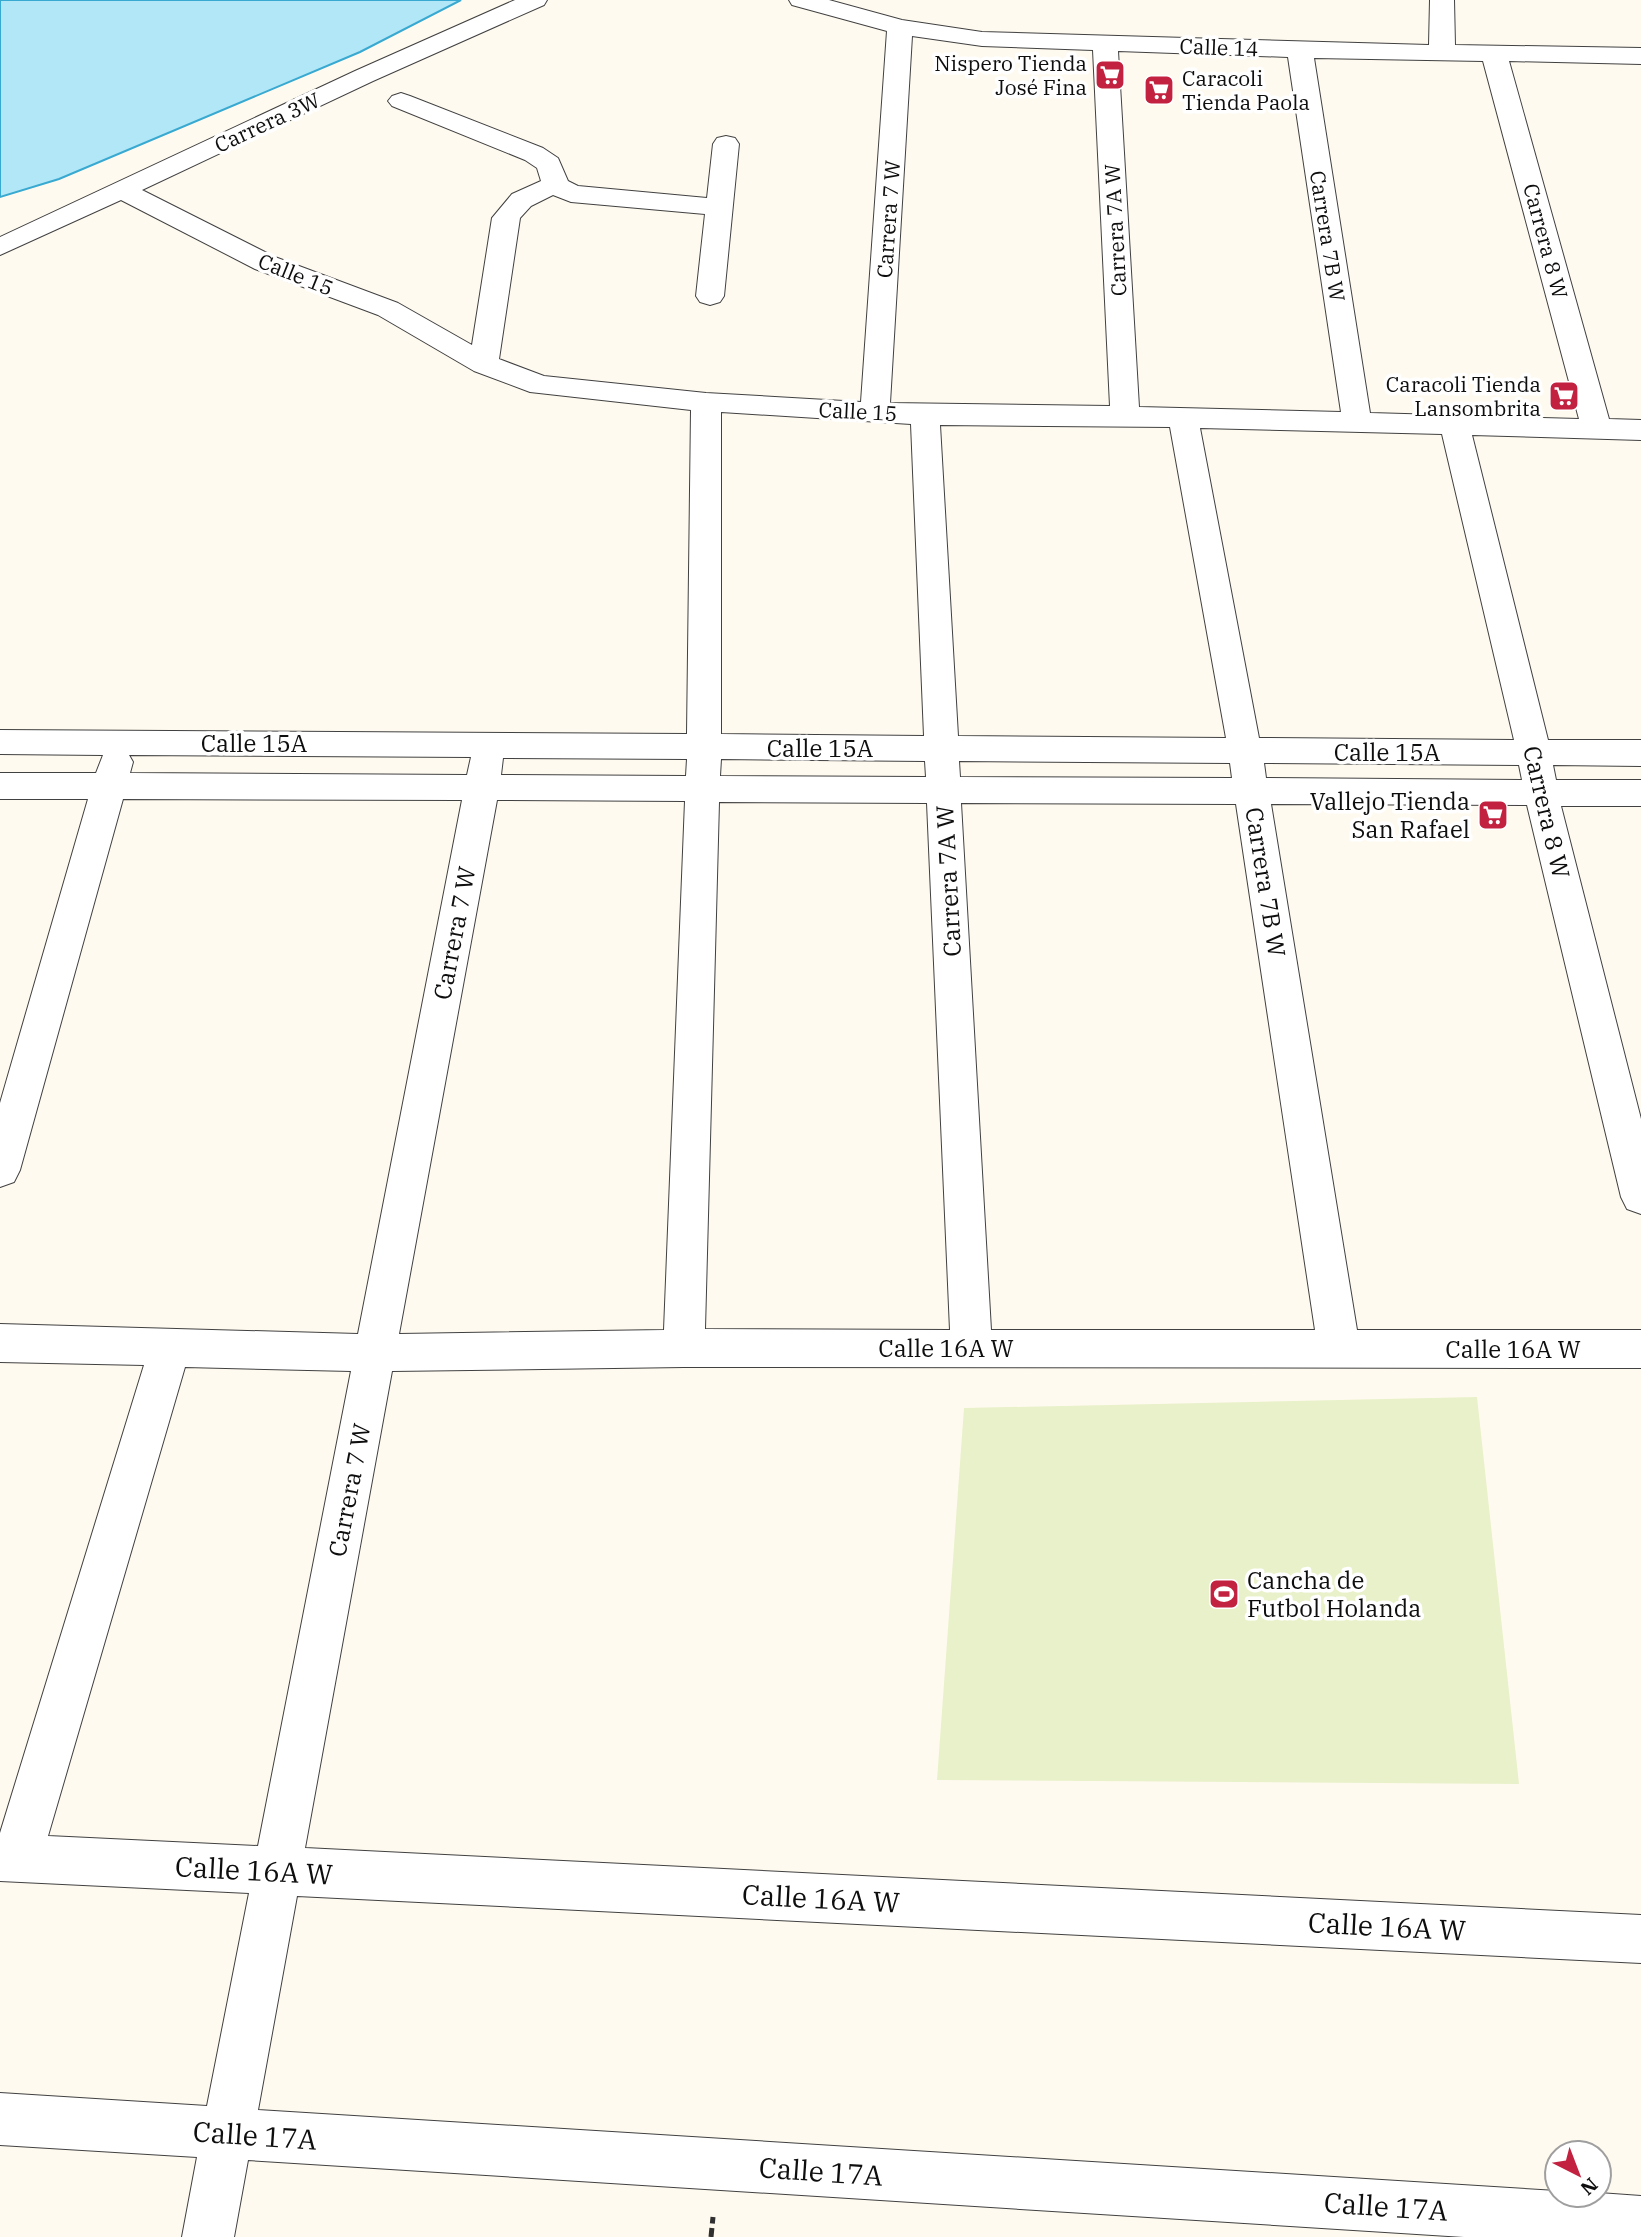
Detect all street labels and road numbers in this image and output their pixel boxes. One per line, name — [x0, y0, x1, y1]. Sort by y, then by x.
street label: Calle 14 — [1179, 32, 1259, 62]
street label: Carrera 3W — [210, 85, 324, 159]
street label: Carrera 7 W — [870, 159, 906, 279]
street label: Carrera 7A W — [1098, 163, 1132, 297]
street label: Carrera 7B W — [1304, 168, 1352, 304]
street label: Carrera 8 W — [1517, 180, 1575, 302]
street label: Calle 15 — [254, 246, 338, 302]
street label: Calle 15 — [818, 395, 898, 427]
street label: Calle 15A — [201, 727, 308, 759]
street label: Calle 15A — [767, 732, 874, 764]
street label: Calle 15A — [1334, 736, 1441, 768]
street label: Carrera 8 W — [1516, 743, 1578, 881]
street label: Carrera 7A W — [928, 804, 968, 958]
street label: Carrera 7B W — [1238, 805, 1294, 959]
street label: Carrera 7 W — [425, 864, 483, 1002]
street label: Calle 16A W — [878, 1332, 1014, 1364]
street label: Calle 16A W — [1445, 1333, 1581, 1365]
street label: Carrera 7 W — [320, 1421, 378, 1559]
street label: Calle 16A W — [174, 1847, 334, 1893]
street label: Calle 16A W — [741, 1875, 901, 1921]
street label: Calle 16A W — [1307, 1903, 1467, 1949]
street label: Calle 17A — [192, 2112, 318, 2158]
street label: Calle 17A — [758, 2148, 884, 2194]
street label: Calle 17A — [1323, 2183, 1449, 2229]

